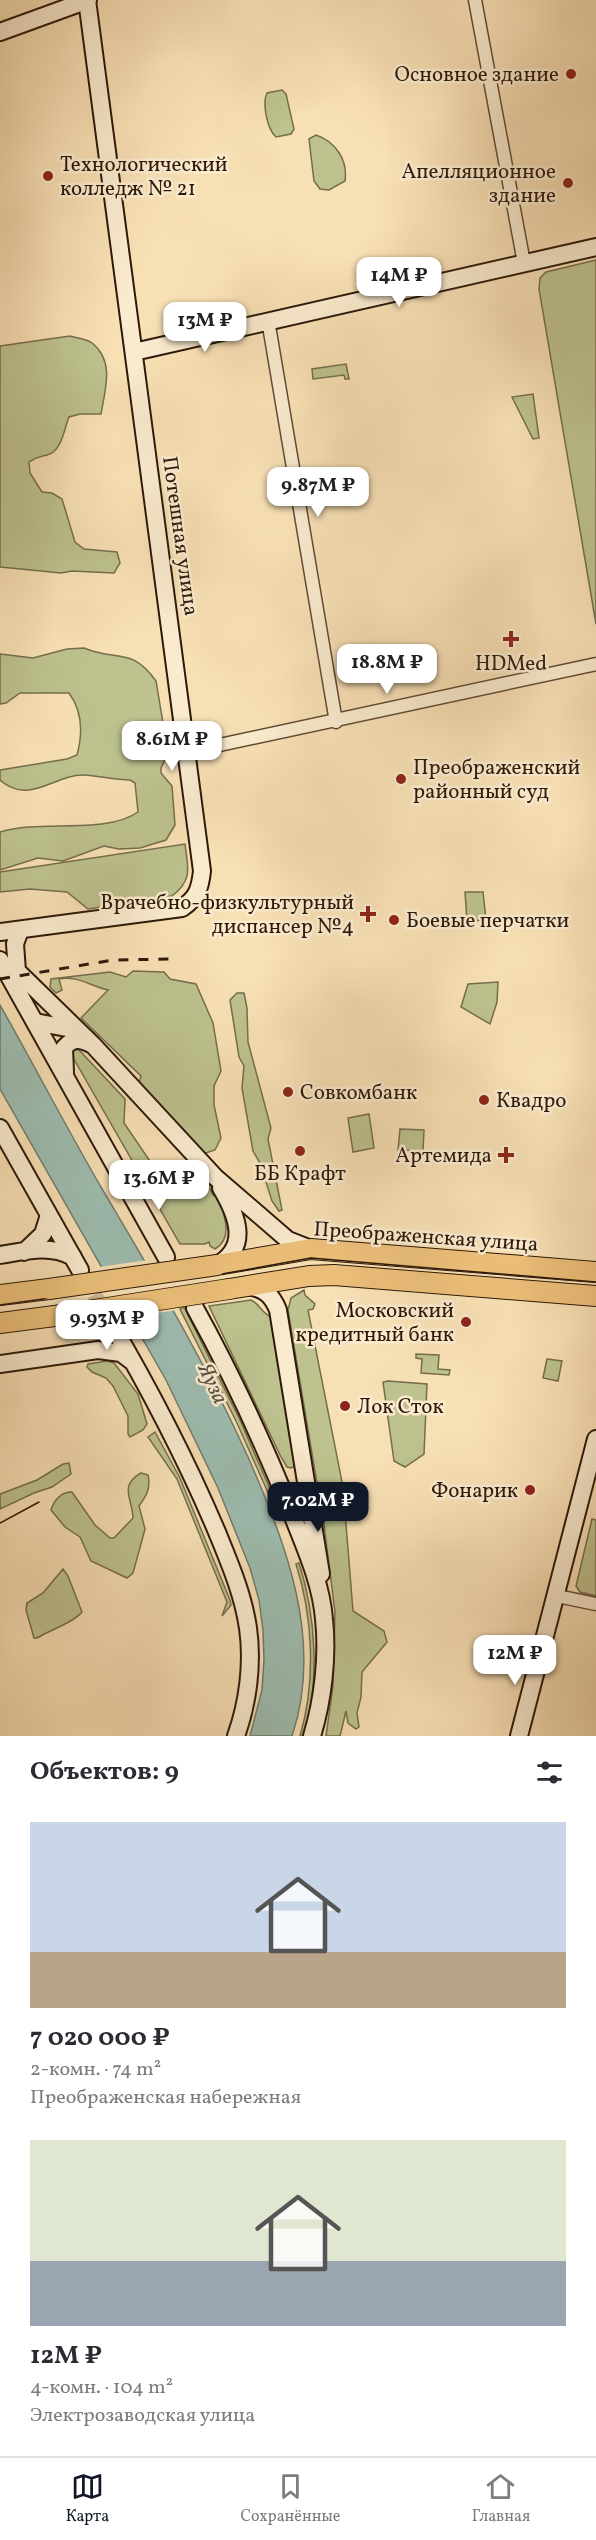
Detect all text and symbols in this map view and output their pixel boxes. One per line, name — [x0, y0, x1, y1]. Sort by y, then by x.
place label: Основное здание — [395, 61, 559, 90]
marker: Основное здание — [564, 67, 578, 81]
place label: Технологический колледж № 21 — [60, 151, 228, 204]
place label: Апелляционное здание — [401, 158, 556, 211]
marker: Технологический колледж № 21 — [41, 169, 55, 183]
marker: Апелляционное здание — [561, 176, 575, 190]
pin: 14M ₽ — [357, 257, 441, 308]
text: 14M ₽ — [370, 262, 428, 290]
pin: 13M ₽ — [163, 302, 247, 353]
text: 13M ₽ — [177, 307, 233, 335]
street label: Потешная улица — [154, 455, 205, 618]
pin: 9.87M ₽ — [263, 467, 373, 518]
text: 9.87M ₽ — [281, 472, 355, 500]
marker: HDMed — [502, 630, 520, 648]
pin: 18.8M ₽ — [332, 644, 442, 695]
text: 18.8M ₽ — [351, 649, 423, 677]
place label: HDMed — [475, 650, 547, 679]
pin: 8.61M ₽ — [117, 721, 227, 772]
text: 8.61M ₽ — [136, 726, 208, 754]
place label: Преображенский районный суд — [413, 754, 581, 807]
marker: Преображенский районный суд — [394, 772, 408, 786]
place label: Врачебно-физкультурный диспансер №4 — [100, 889, 354, 942]
marker: Врачебно-физкультурный диспансер №4 — [359, 905, 377, 923]
place label: Боевые перчатки — [406, 907, 569, 936]
marker: Боевые перчатки — [387, 913, 401, 927]
place label: Совкомбанк — [300, 1079, 417, 1108]
marker: Совкомбанк — [281, 1085, 295, 1099]
place label: Квадро — [496, 1087, 566, 1116]
marker: Квадро — [477, 1093, 491, 1107]
place label: Артемида — [395, 1142, 492, 1171]
marker: ББ Крафт — [293, 1144, 307, 1158]
marker: Артемида — [497, 1146, 515, 1164]
pin: 13.6M ₽ — [104, 1160, 214, 1211]
place label: ББ Крафт — [254, 1160, 346, 1189]
text: 13.6M ₽ — [123, 1165, 195, 1193]
street label: Преображенская улица — [313, 1215, 539, 1260]
place label: Московский кредитный банк — [296, 1297, 454, 1350]
pin: 9.93M ₽ — [52, 1300, 162, 1351]
text: 9.93M ₽ — [70, 1305, 144, 1333]
marker: Московский кредитный банк — [459, 1315, 473, 1329]
water label: Яуза — [188, 1358, 235, 1410]
place label: Лок Сток — [357, 1393, 444, 1422]
marker: Лок Сток — [338, 1399, 352, 1413]
place label: Фонарик — [431, 1477, 518, 1506]
pin: 7.02M ₽ — [263, 1482, 373, 1533]
marker: Фонарик — [523, 1483, 537, 1497]
text: 7.02M ₽ — [282, 1487, 355, 1515]
pin: 12M ₽ — [473, 1635, 557, 1686]
text: 12M ₽ — [487, 1640, 543, 1668]
text: Объектов: 9 — [30, 1754, 179, 1790]
icon: filters — [533, 1756, 566, 1789]
icon: home — [244, 1861, 352, 1969]
text: 7 020 000 ₽ — [30, 2020, 170, 2056]
text: 2-комн. · 74 m² — [30, 2056, 161, 2084]
text: Преображенская набережная — [30, 2084, 301, 2112]
icon: home — [244, 2179, 352, 2287]
text: 12M ₽ — [30, 2338, 102, 2374]
text: 4-комн. · 104 m² — [30, 2374, 173, 2402]
text: Электрозаводская улица — [30, 2402, 255, 2430]
tab: Карта — [66, 2470, 109, 2528]
tab: Сохранённые — [241, 2470, 340, 2528]
tab: Главная — [472, 2470, 530, 2528]

